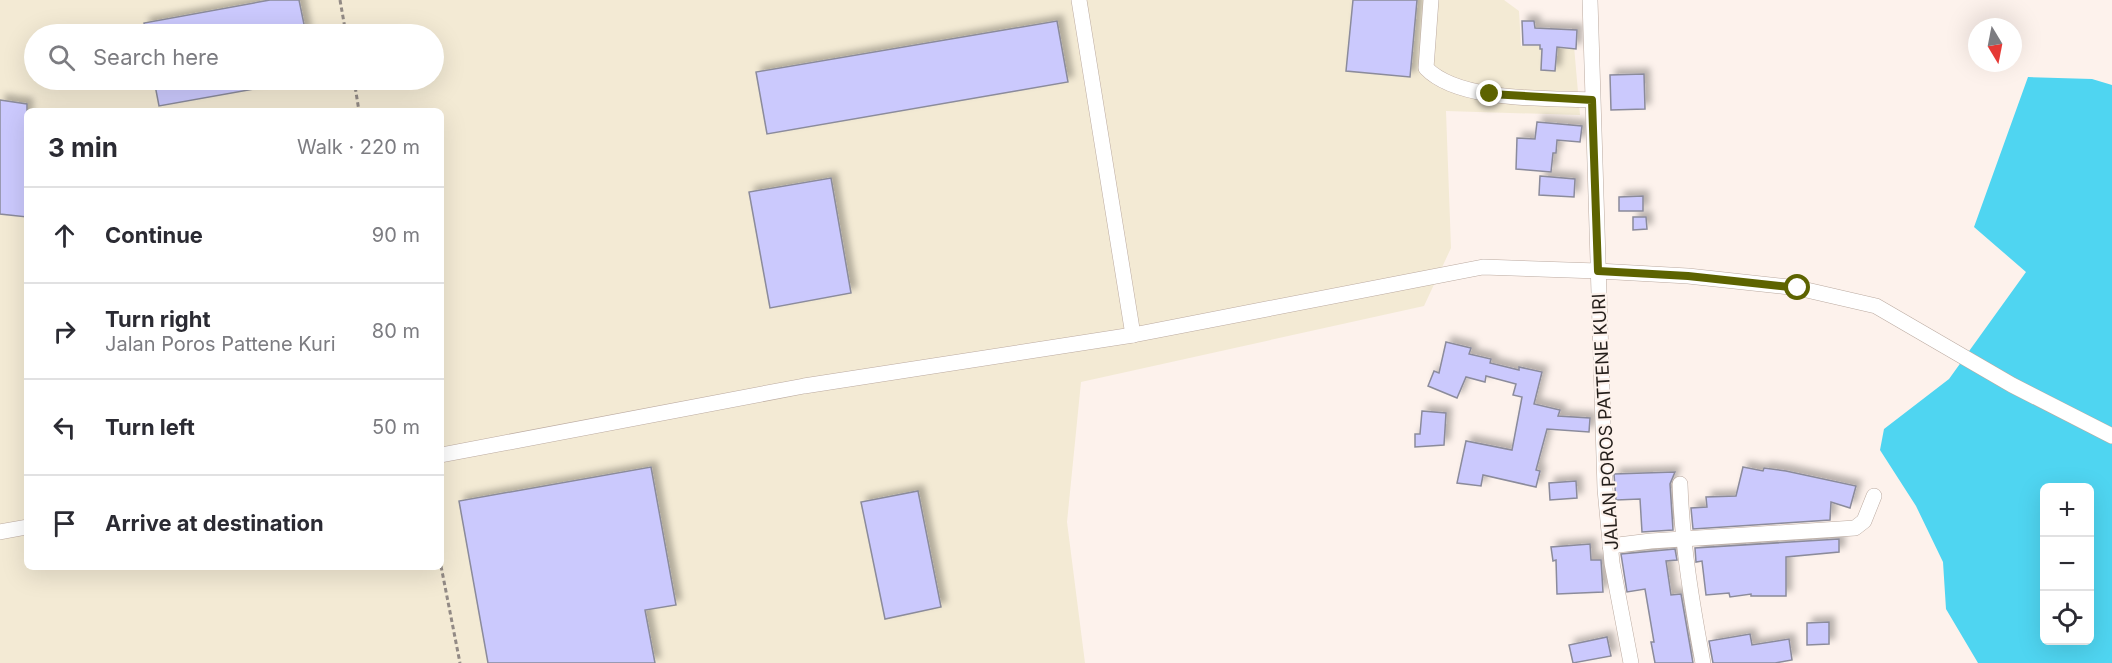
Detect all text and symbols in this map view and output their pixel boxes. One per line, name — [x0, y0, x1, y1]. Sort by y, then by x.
north arrow — [1968, 18, 2022, 72]
search box — [24, 24, 444, 90]
icon: search — [45, 41, 78, 74]
text: Search here — [93, 44, 219, 70]
route end — [1476, 80, 1502, 106]
text: 3 min — [48, 132, 118, 163]
text: Walk · 220 m — [297, 135, 420, 159]
icon: ahead — [48, 219, 81, 252]
text: Continue — [105, 222, 203, 248]
text: 90 m — [372, 223, 420, 247]
route start — [1784, 274, 1810, 300]
street label: JALAN POROS PATTENE KURI — [1588, 293, 1622, 551]
text: Turn right — [105, 306, 211, 332]
icon: right — [48, 315, 81, 348]
text: 80 m — [372, 319, 420, 343]
text: Jalan Poros Pattene Kuri — [105, 332, 336, 356]
icon: left — [48, 411, 81, 444]
text: Turn left — [105, 414, 195, 440]
text: 50 m — [372, 415, 420, 439]
map controls — [2040, 483, 2094, 645]
button: + — [2040, 483, 2094, 537]
icon: arrive — [48, 507, 81, 540]
text: Arrive at destination — [105, 510, 324, 536]
button: − — [2040, 537, 2094, 591]
button: locate — [2040, 591, 2094, 645]

